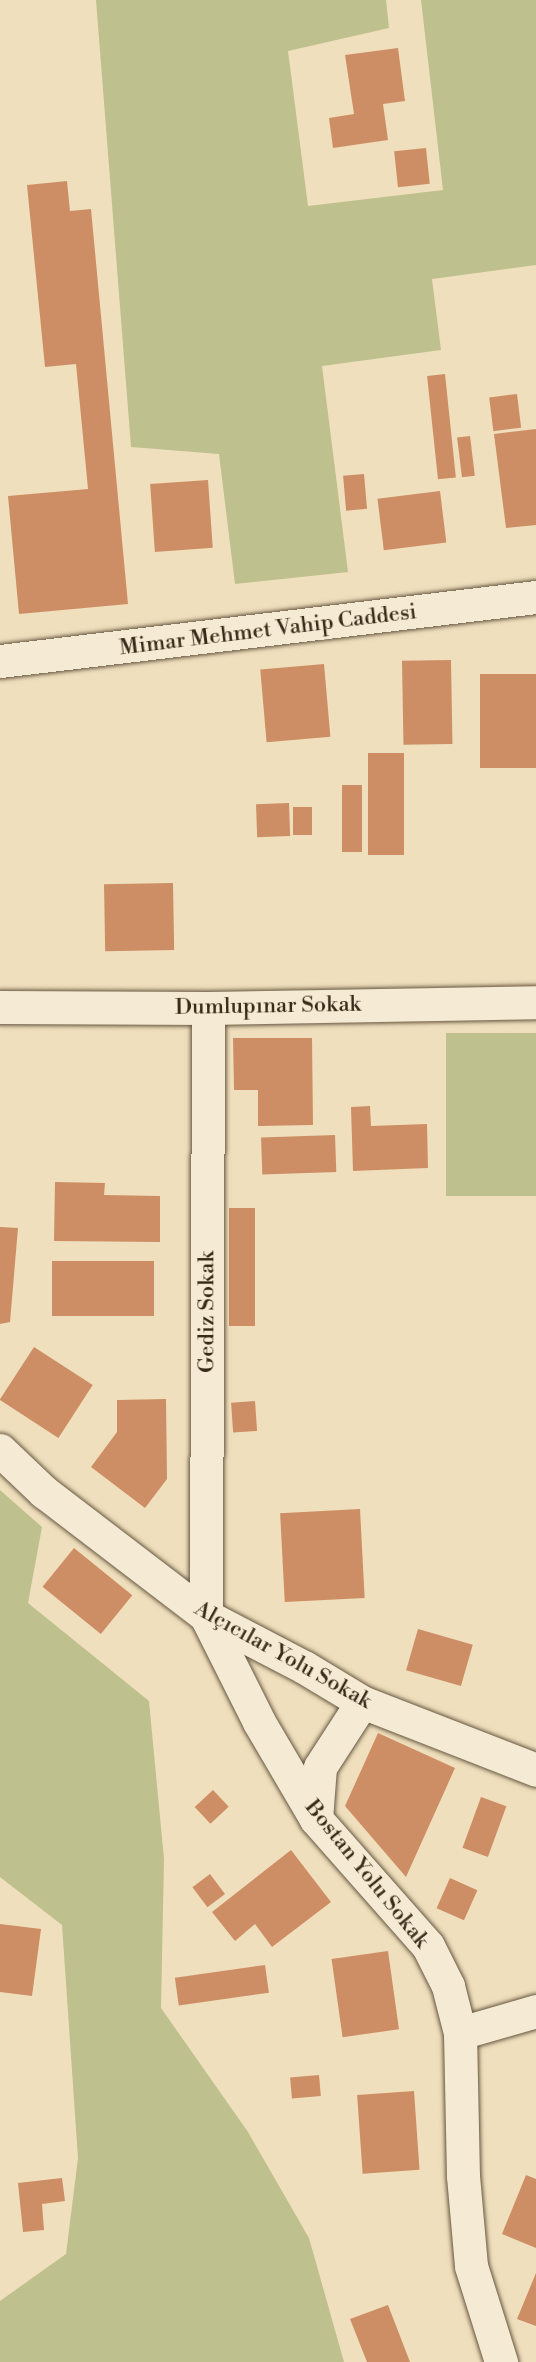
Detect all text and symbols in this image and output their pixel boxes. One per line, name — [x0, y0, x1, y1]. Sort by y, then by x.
street label: Mimar Mehmet Vahip Caddesi — [118, 599, 418, 661]
street label: Dumlupınar Sokak — [175, 991, 361, 1021]
street label: Gediz Sokak — [194, 1251, 220, 1373]
street label: Alçıcılar Yolu Sokak — [190, 1595, 376, 1715]
street label: Bostan Yolu Sokak — [299, 1795, 435, 1953]

